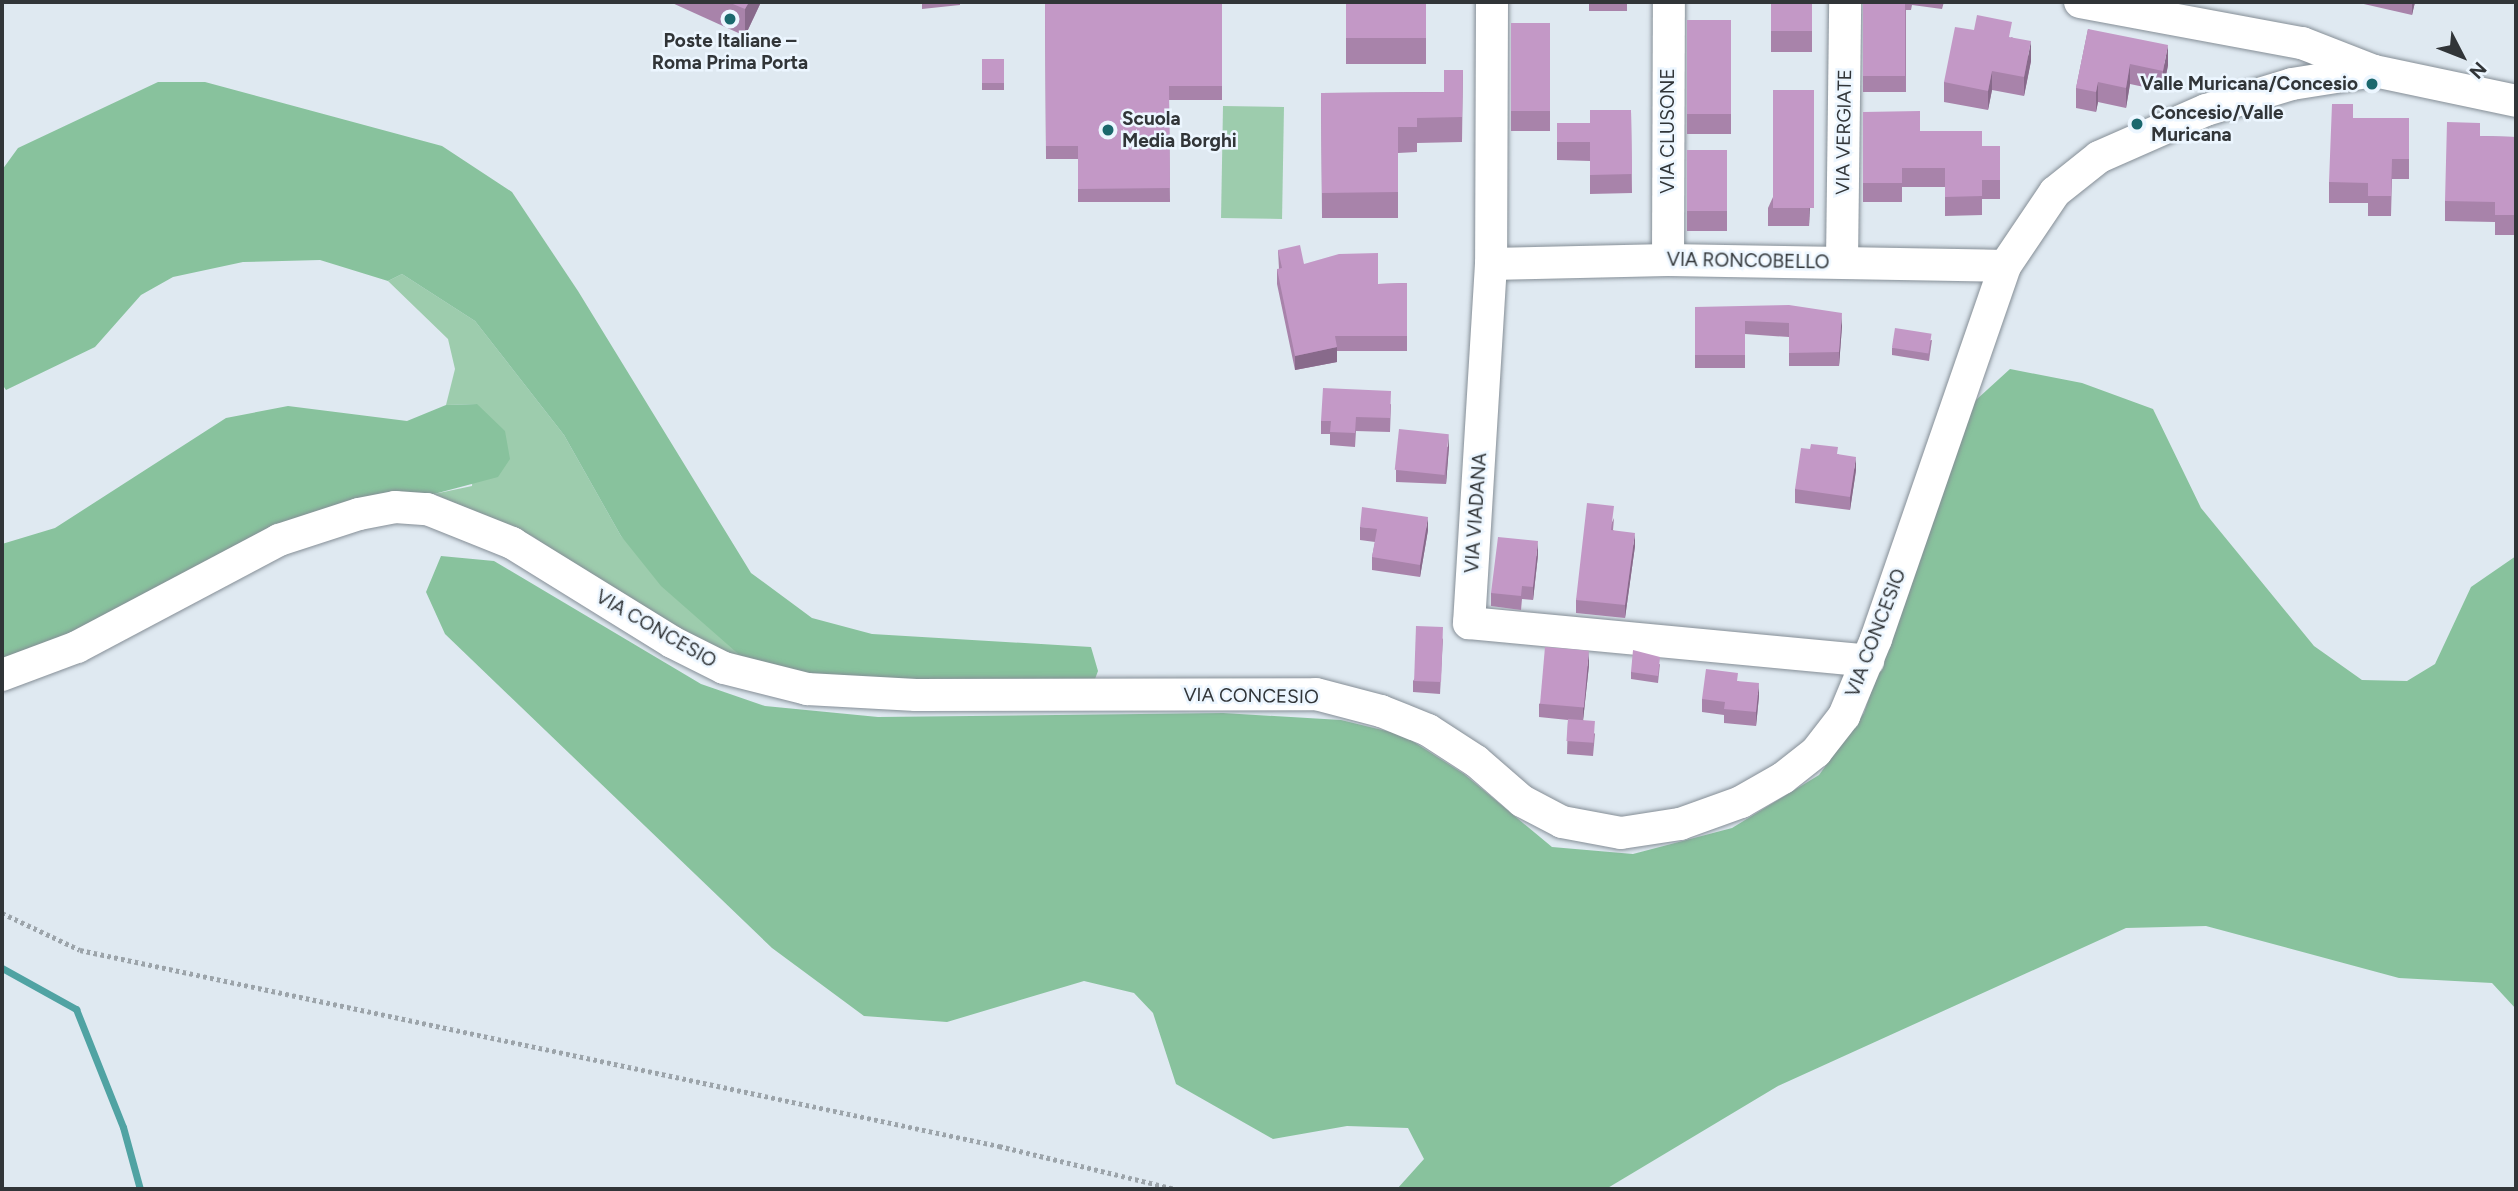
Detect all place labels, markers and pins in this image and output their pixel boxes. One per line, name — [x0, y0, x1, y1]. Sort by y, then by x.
marker: Poste Italiane – Roma Prima Porta — [722, 11, 738, 27]
place label: Poste Italiane – Roma Prima Porta — [652, 30, 808, 74]
place label: Valle Muricana/Concesio — [2140, 73, 2358, 95]
marker: Valle Muricana/Concesio — [2364, 76, 2380, 92]
place label: Concesio/Valle Muricana — [2151, 102, 2284, 146]
place label: Scuola Media Borghi — [1122, 108, 1237, 152]
marker: Concesio/Valle Muricana — [2129, 116, 2145, 132]
marker: Scuola Media Borghi — [1100, 122, 1116, 138]

